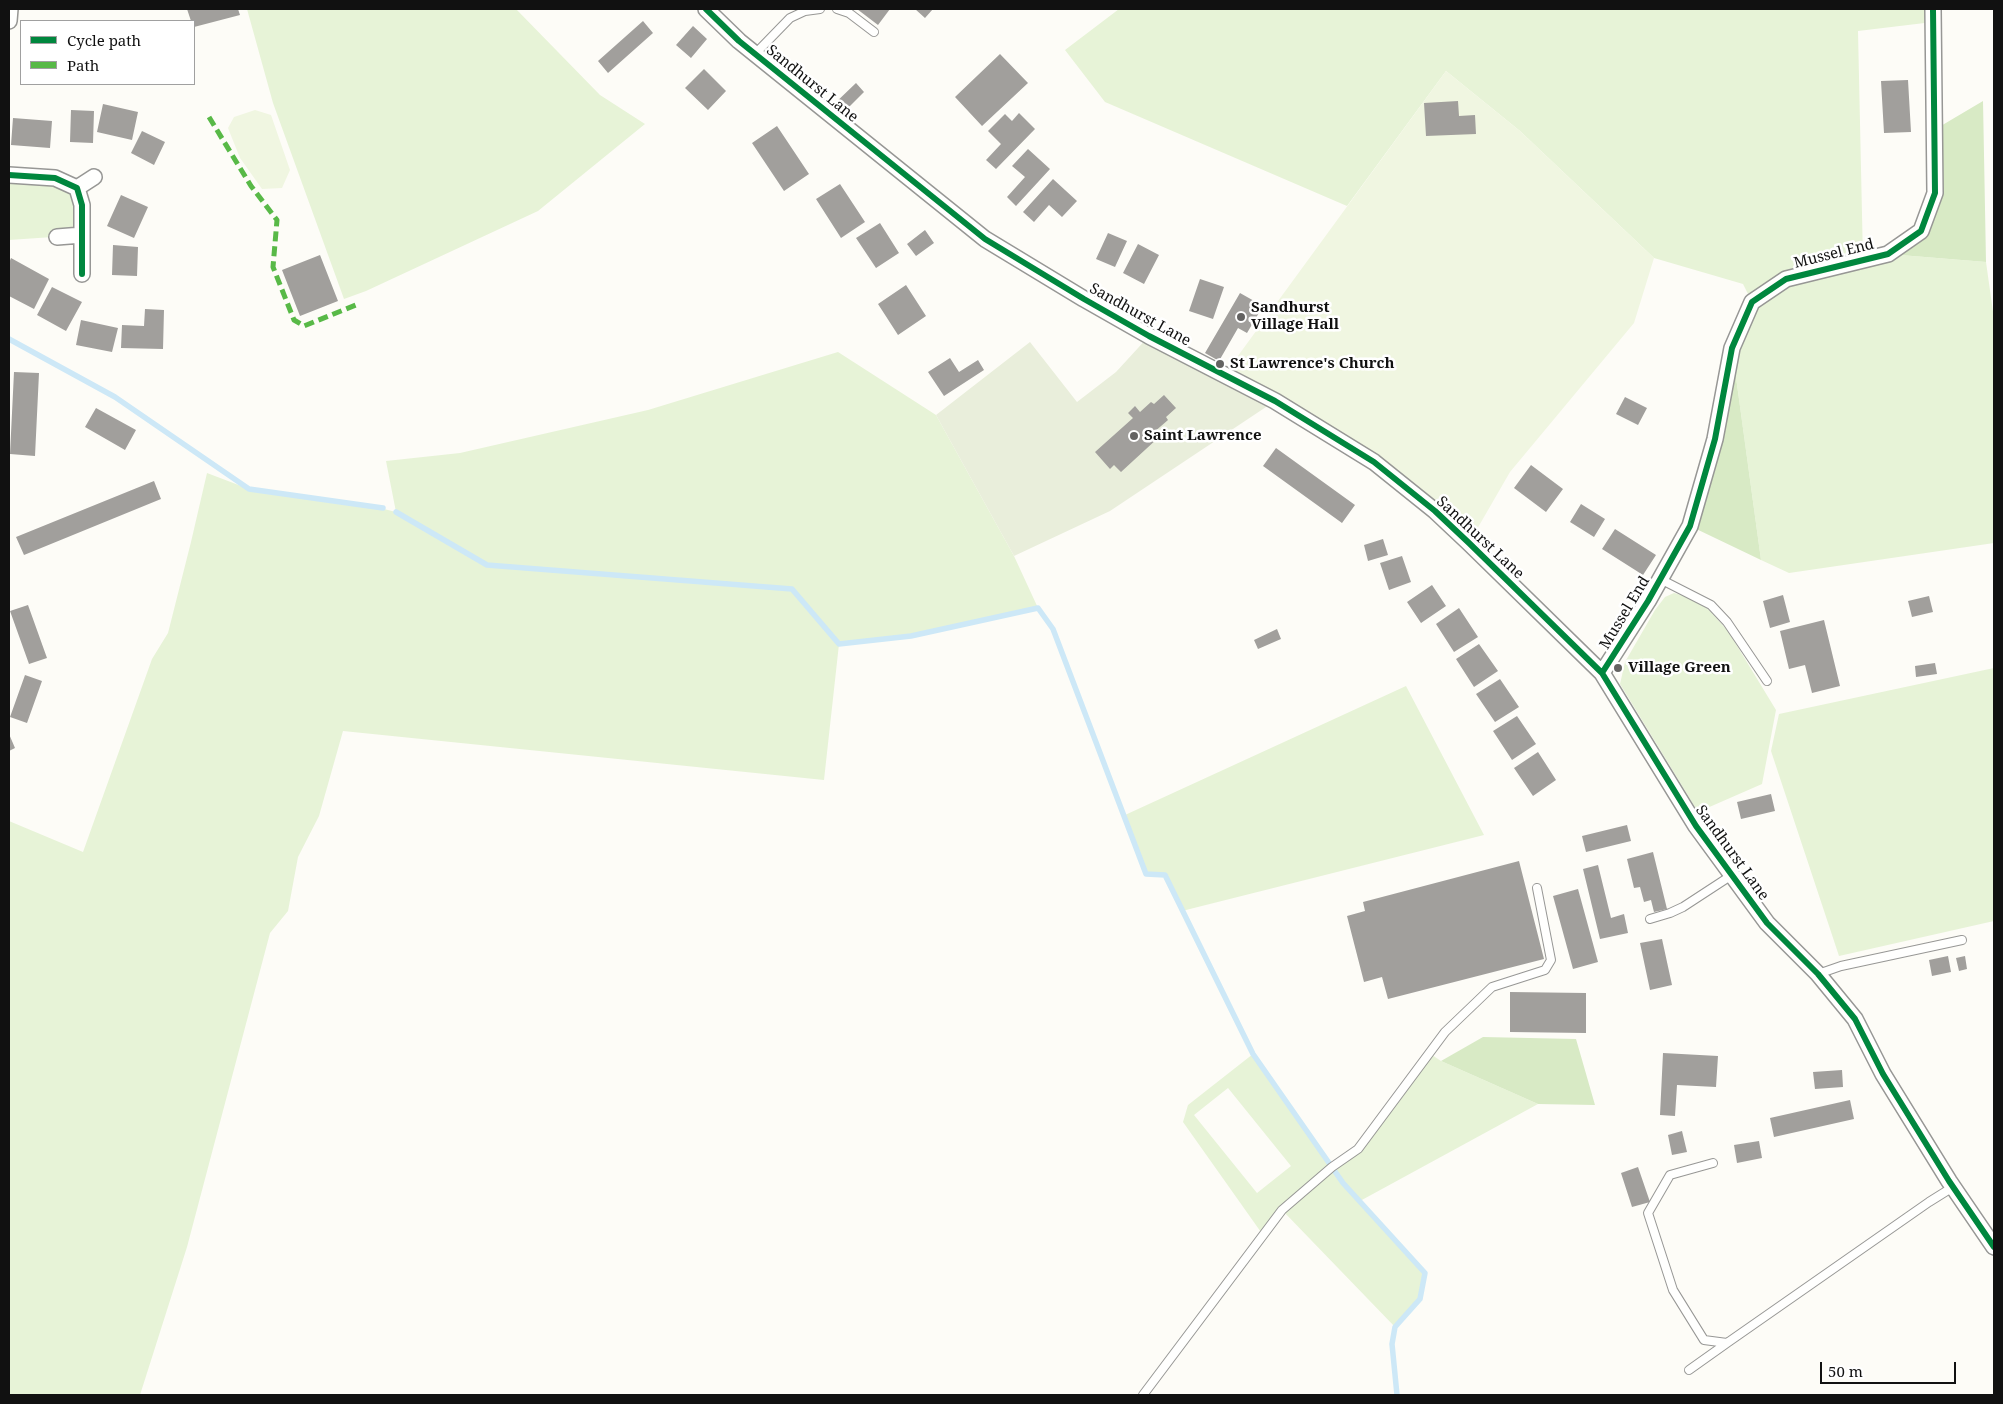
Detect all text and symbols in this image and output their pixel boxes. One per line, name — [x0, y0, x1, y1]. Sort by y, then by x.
legend — [20, 20, 195, 85]
text: Cycle path — [67, 30, 141, 50]
street label: Sandhurst Lane — [762, 41, 862, 127]
text: Path — [67, 55, 99, 75]
street label: Mussel End — [1792, 235, 1876, 273]
street label: Sandhurst Lane — [1086, 280, 1194, 350]
place label: Sandhurst Village Hall — [1251, 299, 1339, 334]
marker: Sandhurst Village Hall — [1235, 311, 1247, 323]
place label: St Lawrence's Church — [1230, 355, 1394, 373]
marker: St Lawrence's Church — [1214, 358, 1226, 370]
place label: Saint Lawrence — [1144, 427, 1262, 445]
marker: Saint Lawrence — [1128, 430, 1140, 442]
street label: Sandhurst Lane — [1433, 493, 1527, 583]
street label: Mussel End — [1596, 573, 1654, 653]
place label: Village Green — [1628, 659, 1731, 677]
marker: Village Green — [1612, 662, 1624, 674]
street label: Sandhurst Lane — [1691, 802, 1773, 904]
scale bar — [1823, 1352, 1959, 1384]
text: 50 m — [1828, 1361, 1863, 1381]

